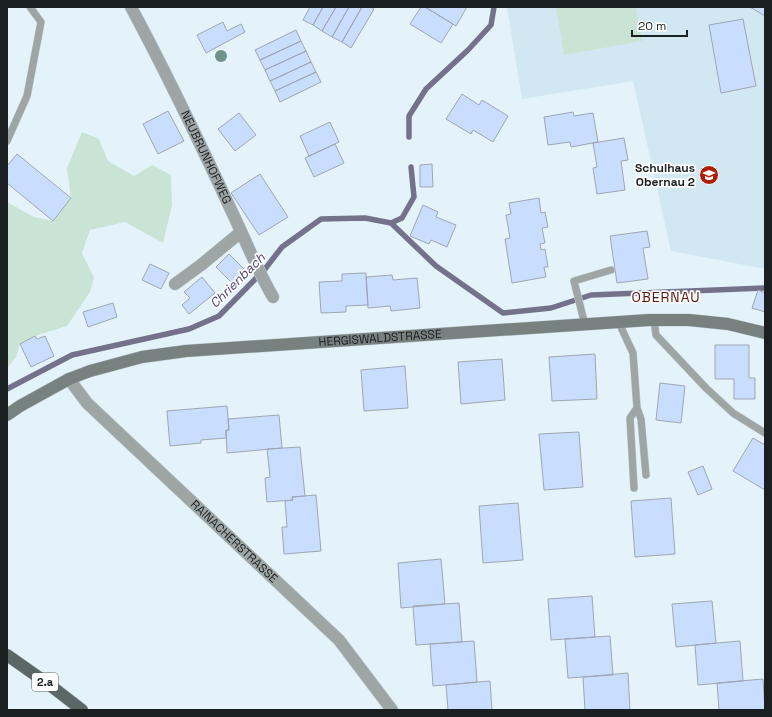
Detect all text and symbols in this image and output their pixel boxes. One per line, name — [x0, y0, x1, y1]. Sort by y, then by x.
scale bar — [632, 12, 687, 38]
text: 20 m — [638, 18, 666, 34]
street label: NEUBRUNHOFWEG — [177, 108, 235, 207]
place label: Schulhaus Obernau 2 — [635, 160, 695, 190]
school or university icon: Schulhaus Obernau 2 — [698, 164, 720, 186]
water label: Chrienbach — [206, 248, 269, 312]
district label: OBERNAU — [631, 288, 701, 306]
street label: HERGISWALDSTRASSE — [318, 326, 442, 350]
street label: RAINACHERSTRASSE — [187, 496, 281, 586]
road number: 2.a — [32, 673, 58, 691]

